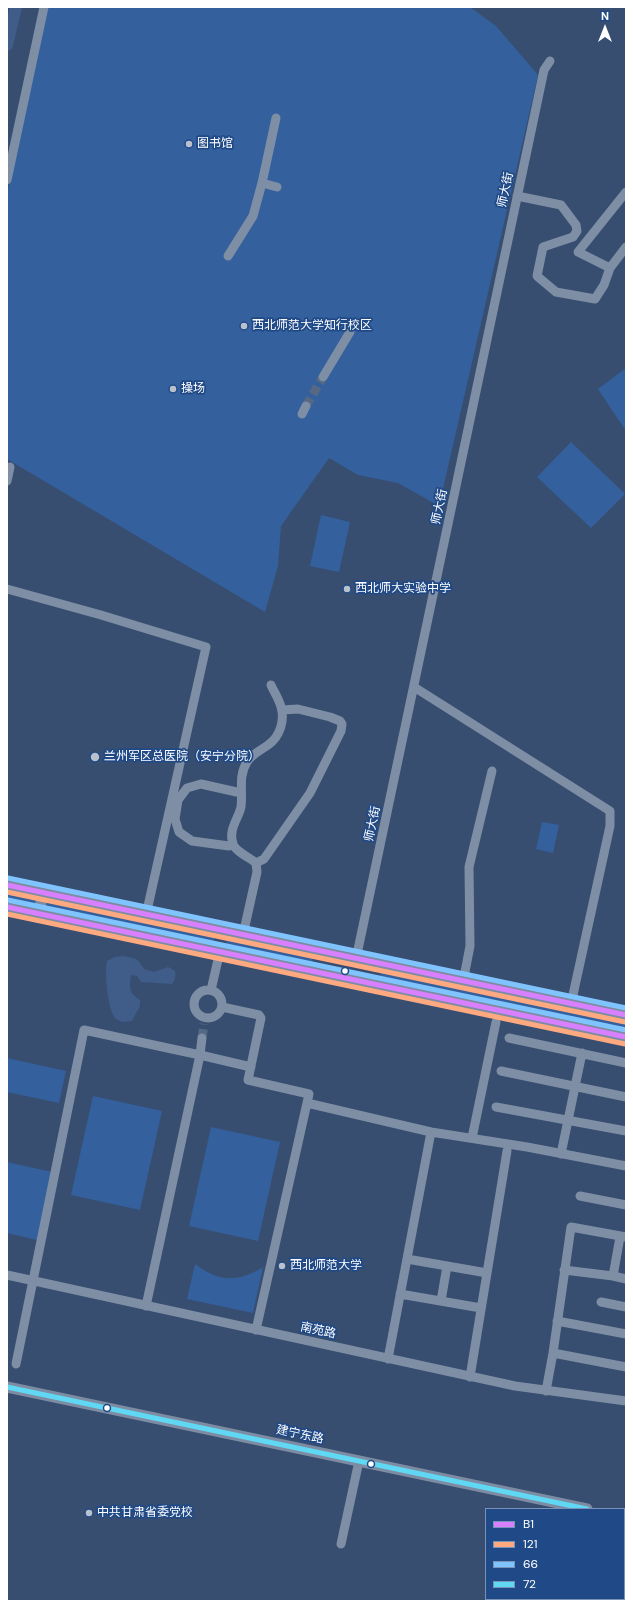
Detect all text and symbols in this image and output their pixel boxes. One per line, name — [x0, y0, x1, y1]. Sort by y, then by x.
north arrow — [585, 8, 625, 48]
text: N — [601, 9, 609, 23]
place label: 图书馆 — [197, 137, 233, 151]
marker: 图书馆 — [184, 139, 194, 149]
street label: 师大街 — [495, 171, 517, 209]
place label: 西北师范大学知行校区 — [252, 319, 372, 333]
marker: 西北师范大学知行校区 — [239, 321, 249, 331]
place label: 操场 — [181, 382, 205, 396]
marker: 操场 — [168, 384, 178, 394]
street label: 师大街 — [429, 488, 451, 526]
place label: 西北师大实验中学 — [355, 582, 451, 596]
marker: 西北师大实验中学 — [342, 584, 352, 594]
place label: 兰州军区总医院（安宁分院） — [104, 750, 260, 764]
marker: 兰州军区总医院（安宁分院） — [89, 751, 101, 763]
street label: 师大街 — [362, 805, 384, 843]
unlabelled marker — [340, 966, 350, 976]
place label: 西北师范大学 — [290, 1259, 362, 1273]
marker: 西北师范大学 — [277, 1261, 287, 1271]
street label: 南苑路 — [299, 1320, 337, 1342]
unlabelled marker — [102, 1403, 112, 1413]
street label: 建宁东路 — [275, 1423, 325, 1447]
unlabelled marker — [366, 1459, 376, 1469]
place label: 中共甘肃省委党校 — [97, 1506, 193, 1520]
marker: 中共甘肃省委党校 — [84, 1508, 94, 1518]
legend — [485, 1508, 625, 1600]
text: B1 — [523, 1516, 534, 1532]
text: 121 — [523, 1536, 537, 1552]
text: 66 — [523, 1556, 538, 1572]
text: 72 — [523, 1576, 536, 1592]

